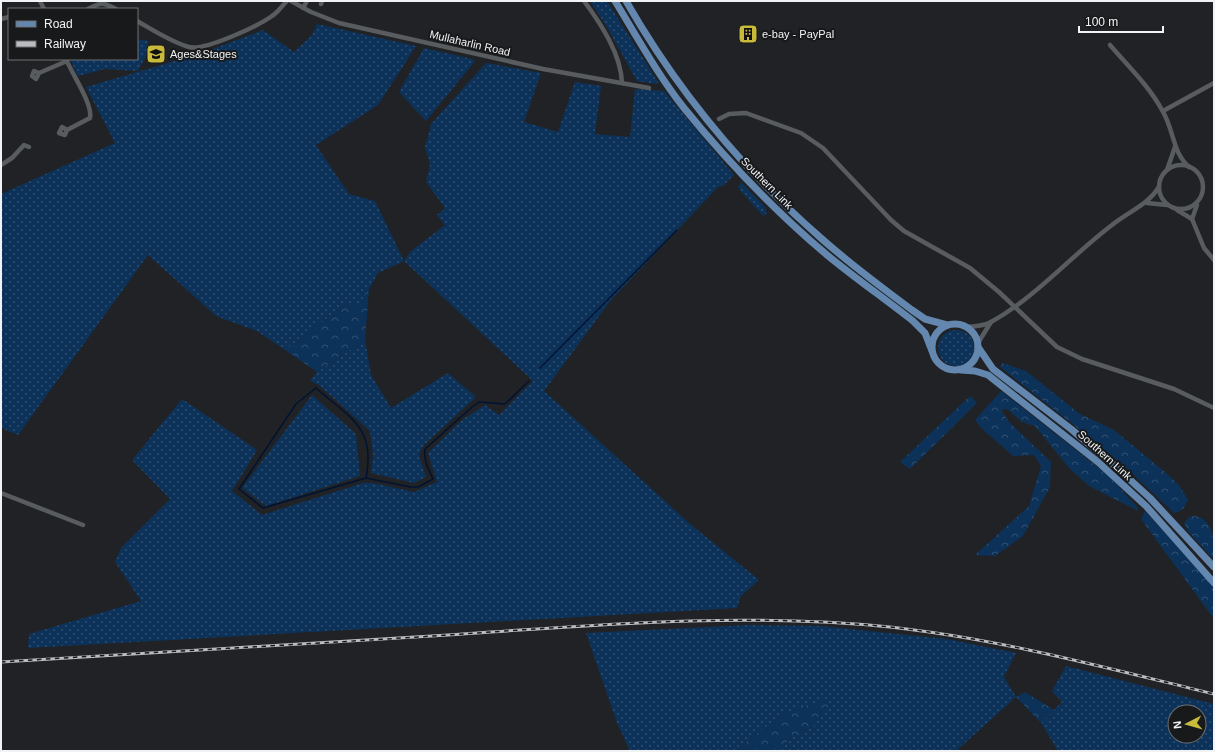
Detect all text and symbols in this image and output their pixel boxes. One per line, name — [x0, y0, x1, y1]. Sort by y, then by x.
legend — [8, 8, 138, 60]
scale bar — [1079, 8, 1163, 34]
text: 100 m — [1085, 15, 1118, 29]
text: Road — [44, 17, 73, 31]
building icon: e-bay - PayPal — [737, 23, 759, 45]
street label: Mullaharlin Road — [428, 28, 512, 58]
place label: e-bay - PayPal — [762, 28, 834, 40]
text: Railway — [44, 37, 86, 51]
school or university icon: Ages&Stages — [145, 43, 167, 65]
place label: Ages&Stages — [170, 48, 237, 60]
street label: Southern Link — [739, 155, 796, 212]
street label: Southern Link — [1076, 428, 1135, 483]
north arrow — [1167, 704, 1207, 744]
text: N — [1171, 720, 1183, 730]

